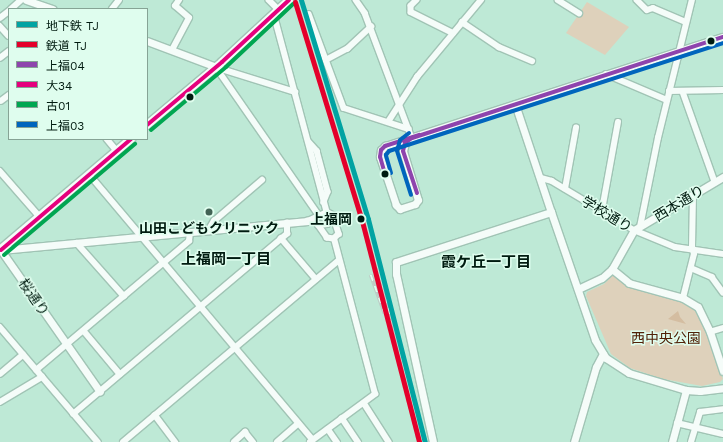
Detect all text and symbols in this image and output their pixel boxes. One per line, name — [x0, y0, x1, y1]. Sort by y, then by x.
legend — [8, 8, 148, 140]
text: 地下鉄 TJ — [46, 19, 99, 33]
unlabelled marker — [706, 36, 716, 46]
text: 鉄道 TJ — [46, 39, 87, 53]
text: 上福04 — [46, 59, 85, 73]
text: 大34 — [46, 79, 72, 93]
unlabelled marker — [185, 92, 195, 102]
text: 古01 — [46, 99, 70, 113]
text: 上福03 — [46, 119, 84, 133]
unlabelled marker — [380, 169, 390, 179]
street label: 西本通り — [651, 181, 707, 225]
street label: 学校通り — [579, 192, 635, 236]
marker: 山田こどもクリニック — [203, 206, 215, 218]
place label: 上福岡 — [310, 211, 352, 227]
marker: 上福岡 — [354, 212, 368, 226]
place label: 山田こどもクリニック — [139, 220, 279, 236]
district label: 上福岡一丁目 — [181, 251, 271, 269]
district label: 霞ケ丘一丁目 — [441, 254, 531, 272]
street label: 桜通り — [15, 275, 53, 319]
park label: 西中央公園 — [631, 330, 701, 346]

